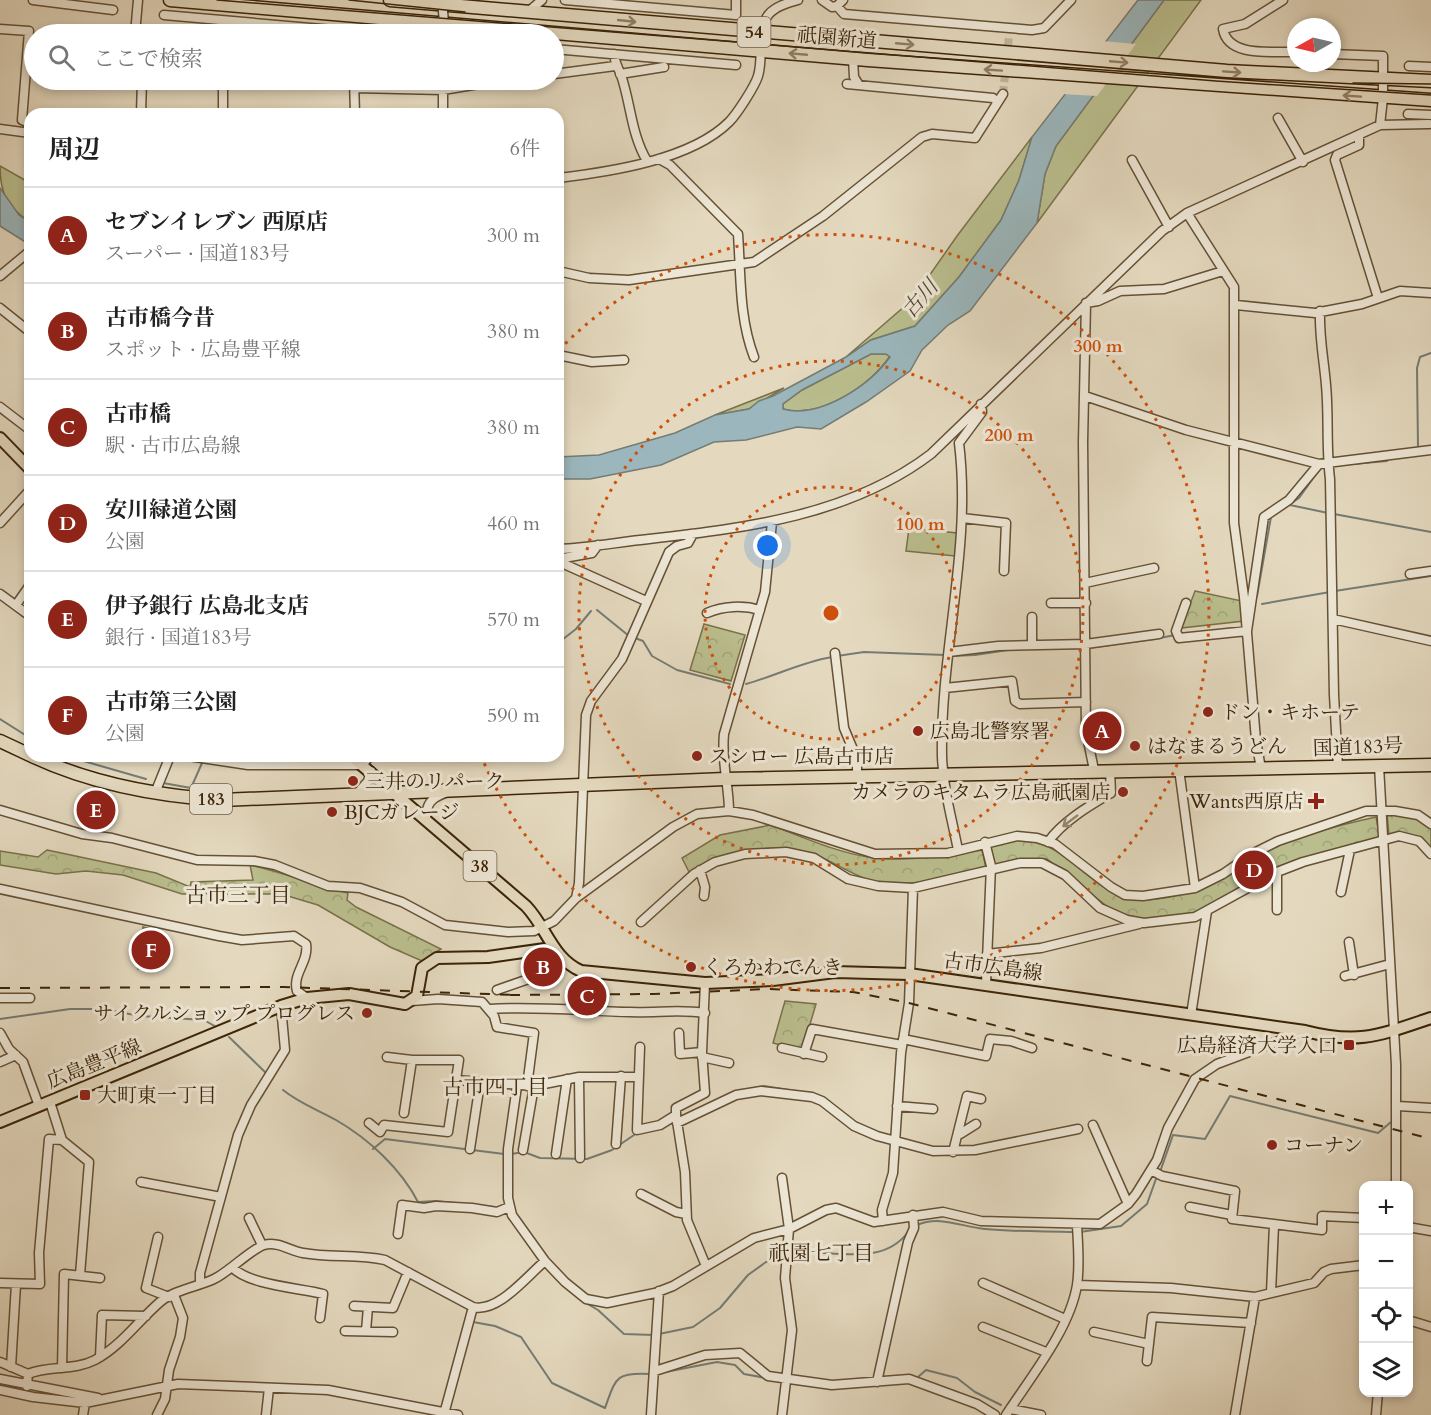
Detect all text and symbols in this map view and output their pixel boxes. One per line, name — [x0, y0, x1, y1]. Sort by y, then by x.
one-way arrow — [617, 16, 636, 27]
road number: 54 — [738, 17, 771, 47]
north arrow — [1287, 18, 1341, 72]
street label: 祇園新道 — [796, 21, 878, 55]
search box — [24, 24, 564, 90]
one-way arrow — [895, 39, 915, 50]
icon: search — [45, 41, 78, 74]
text: ここで検索 — [93, 44, 203, 74]
one-way arrow — [789, 49, 809, 60]
one-way arrow — [1109, 57, 1129, 68]
one-way arrow — [983, 64, 1003, 75]
one-way arrow — [1222, 66, 1242, 77]
one-way arrow — [1342, 91, 1362, 102]
text: 周辺 — [48, 132, 100, 167]
text: 6件 — [510, 135, 540, 162]
text: セブンイレブン 西原店 — [105, 207, 328, 237]
text: A — [60, 222, 75, 249]
text: 300 m — [487, 222, 540, 249]
text: スーパー · 国道183号 — [105, 240, 290, 267]
water label: 古川 — [895, 272, 946, 324]
text: 古市橋今昔 — [105, 303, 215, 333]
text: B — [60, 318, 75, 345]
text: 380 m — [487, 318, 540, 345]
text: 300 m — [1073, 334, 1123, 359]
text: スポット · 広島豊平線 — [105, 336, 301, 363]
text: 古市橋 — [105, 399, 171, 429]
text: C — [60, 414, 75, 441]
text: 380 m — [487, 414, 540, 441]
text: 200 m — [984, 423, 1034, 448]
text: 駅 · 古市広島線 — [105, 432, 241, 459]
text: 安川緑道公園 — [105, 495, 237, 525]
text: D — [59, 510, 76, 537]
text: 460 m — [487, 510, 540, 537]
text: 100 m — [895, 512, 945, 537]
text: 公園 — [105, 528, 145, 555]
your location — [753, 531, 782, 560]
text: 伊予銀行 広島北支店 — [105, 591, 309, 621]
centre of rings — [821, 603, 841, 623]
text: E — [61, 606, 74, 633]
text: 570 m — [487, 606, 540, 633]
text: 銀行 · 国道183号 — [105, 624, 252, 651]
text: 古市第三公園 — [105, 687, 237, 717]
place label: ドン・キホーテ — [1220, 699, 1360, 726]
text: F — [62, 702, 73, 729]
text: 590 m — [487, 702, 540, 729]
marker: ドン・キホーテ — [1201, 705, 1215, 719]
pin: A — [1082, 708, 1122, 754]
place label: 広島北警察署 — [930, 718, 1050, 745]
text: 公園 — [105, 720, 145, 747]
marker: 広島北警察署 — [911, 724, 925, 738]
street label: 国道183号 — [1312, 732, 1404, 762]
place label: はなまるうどん — [1147, 733, 1287, 760]
marker: はなまるうどん — [1128, 739, 1142, 753]
place label: スシロー 広島古市店 — [709, 743, 894, 770]
marker: スシロー 広島古市店 — [690, 749, 704, 763]
place label: 三井のリパーク — [365, 768, 504, 795]
marker: 三井のリパーク — [346, 774, 360, 788]
place label: カメラのキタムラ広島祇園店 — [851, 779, 1111, 806]
road number: 183 — [190, 784, 232, 814]
marker: カメラのキタムラ広島祇園店 — [1116, 785, 1130, 799]
pin: E — [76, 788, 116, 832]
place label: Wants西原店 — [1188, 788, 1304, 815]
marker: Wants西原店 — [1309, 794, 1323, 808]
place label: BJCガレージ — [344, 799, 459, 826]
marker: BJCガレージ — [325, 805, 339, 819]
one-way arrow — [1062, 814, 1078, 827]
pin: D — [1234, 848, 1274, 892]
road number: 38 — [464, 851, 496, 881]
district label: 古市三丁目 — [186, 881, 291, 910]
pin: F — [132, 928, 170, 972]
pin: B — [524, 944, 562, 990]
street label: 古市広島線 — [942, 947, 1044, 987]
place label: くろかわでんき — [703, 954, 843, 981]
marker: くろかわでんき — [684, 960, 698, 974]
pin: C — [568, 974, 606, 1018]
place label: サイクルショップ プログレス — [94, 1000, 355, 1027]
marker: サイクルショップ プログレス — [360, 1006, 374, 1020]
place label: 広島経済大学入口 — [1177, 1032, 1337, 1059]
street label: 広島豊平線 — [43, 1033, 145, 1095]
marker: 広島経済大学入口 — [1342, 1038, 1356, 1052]
district label: 古市四丁目 — [443, 1073, 548, 1102]
place label: 大町東一丁目 — [97, 1082, 217, 1109]
marker: 大町東一丁目 — [78, 1088, 92, 1102]
place label: コーナン — [1284, 1132, 1363, 1159]
marker: コーナン — [1265, 1138, 1279, 1152]
map controls — [1359, 1181, 1413, 1397]
button: + — [1359, 1181, 1413, 1235]
button: − — [1359, 1235, 1413, 1289]
district label: 祇園七丁目 — [769, 1239, 874, 1268]
button: locate — [1359, 1289, 1413, 1343]
button: layers — [1359, 1343, 1413, 1397]

